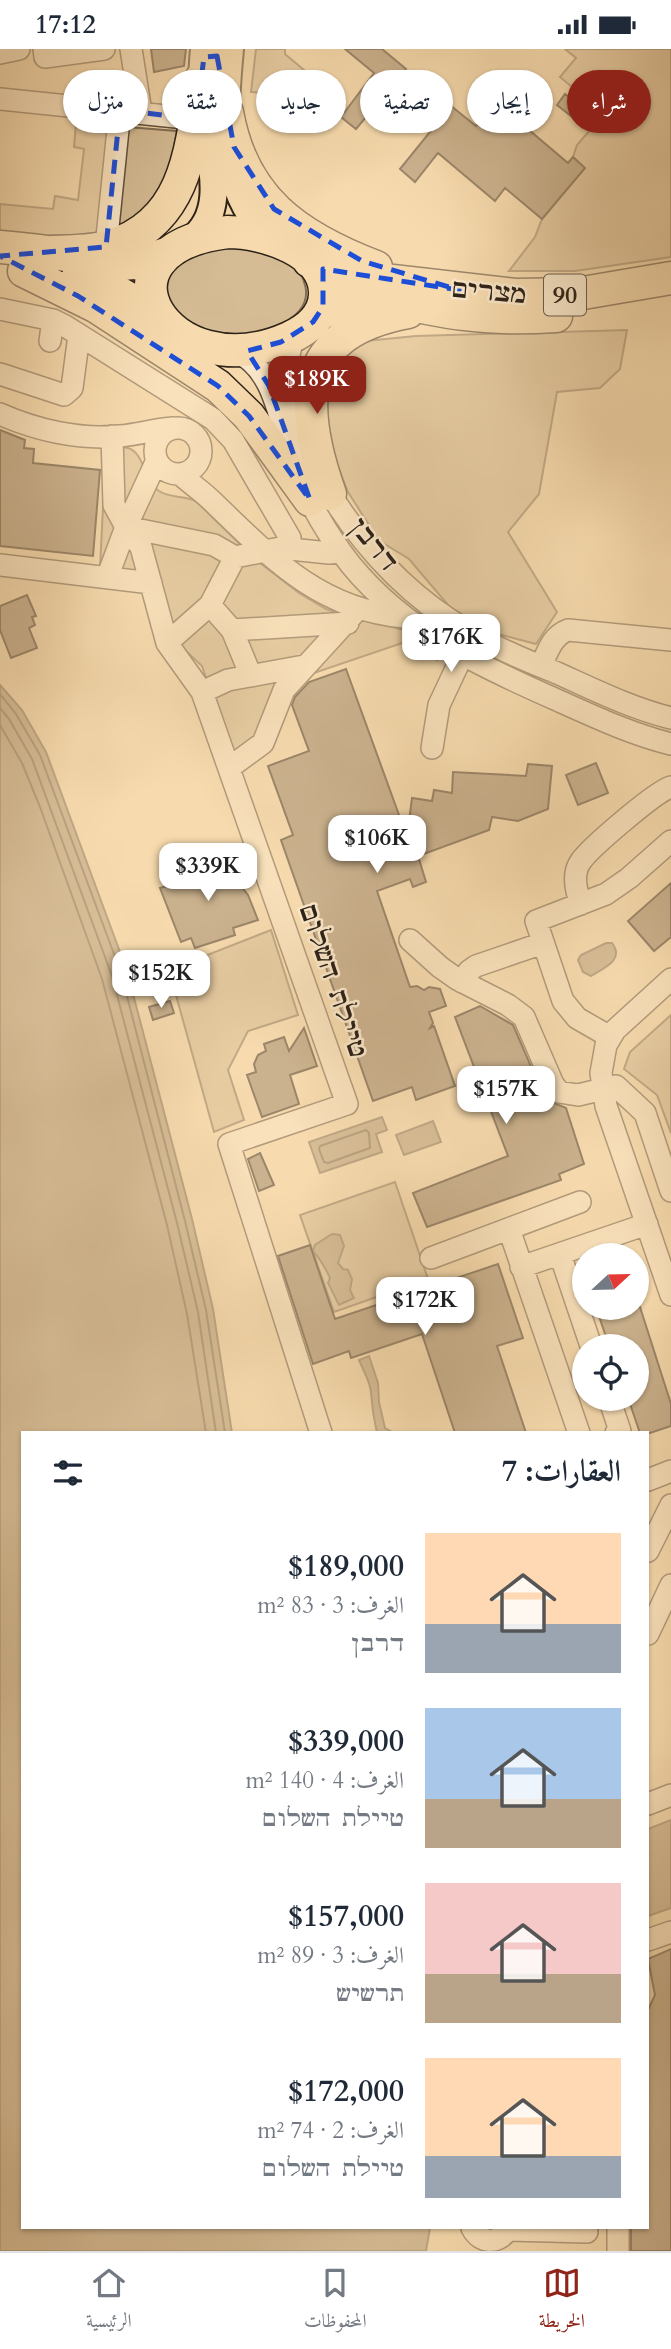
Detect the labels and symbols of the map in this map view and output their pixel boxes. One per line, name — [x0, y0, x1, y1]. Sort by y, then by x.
street label: מצרים — [449, 271, 529, 312]
road number: 90 — [544, 275, 586, 316]
pin: $189K — [268, 357, 366, 416]
street label: דרבן — [341, 510, 406, 579]
pin: $176K — [402, 615, 500, 674]
pin: $106K — [328, 815, 426, 875]
pin: $339K — [159, 843, 257, 903]
street label: טיילת השלום — [291, 900, 376, 1062]
pin: $152K — [112, 951, 210, 1010]
pin: $157K — [457, 1067, 555, 1126]
north arrow — [572, 1243, 649, 1319]
pin: $172K — [376, 1277, 474, 1337]

